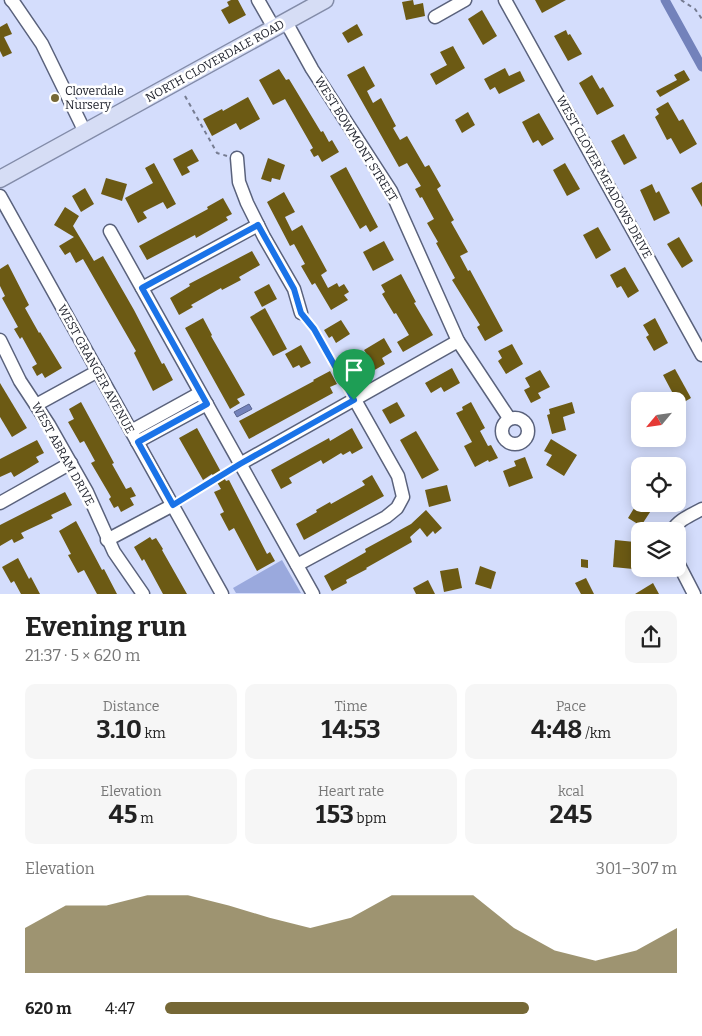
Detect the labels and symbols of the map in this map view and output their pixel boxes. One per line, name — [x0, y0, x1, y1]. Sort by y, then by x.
street label: NORTH CLOVERDALE ROAD — [143, 17, 287, 105]
street label: WEST BOWMONT STREET — [312, 74, 400, 204]
place label: Cloverdale Nursery — [65, 84, 124, 112]
marker: Cloverdale Nursery — [49, 92, 61, 104]
street label: WEST CLOVER MEADOWS DRIVE — [553, 93, 655, 261]
street label: WEST GRANGER AVENUE — [55, 302, 137, 436]
pin — [333, 349, 375, 400]
north arrow — [631, 392, 686, 448]
street label: WEST ABRAM DRIVE — [29, 400, 97, 508]

